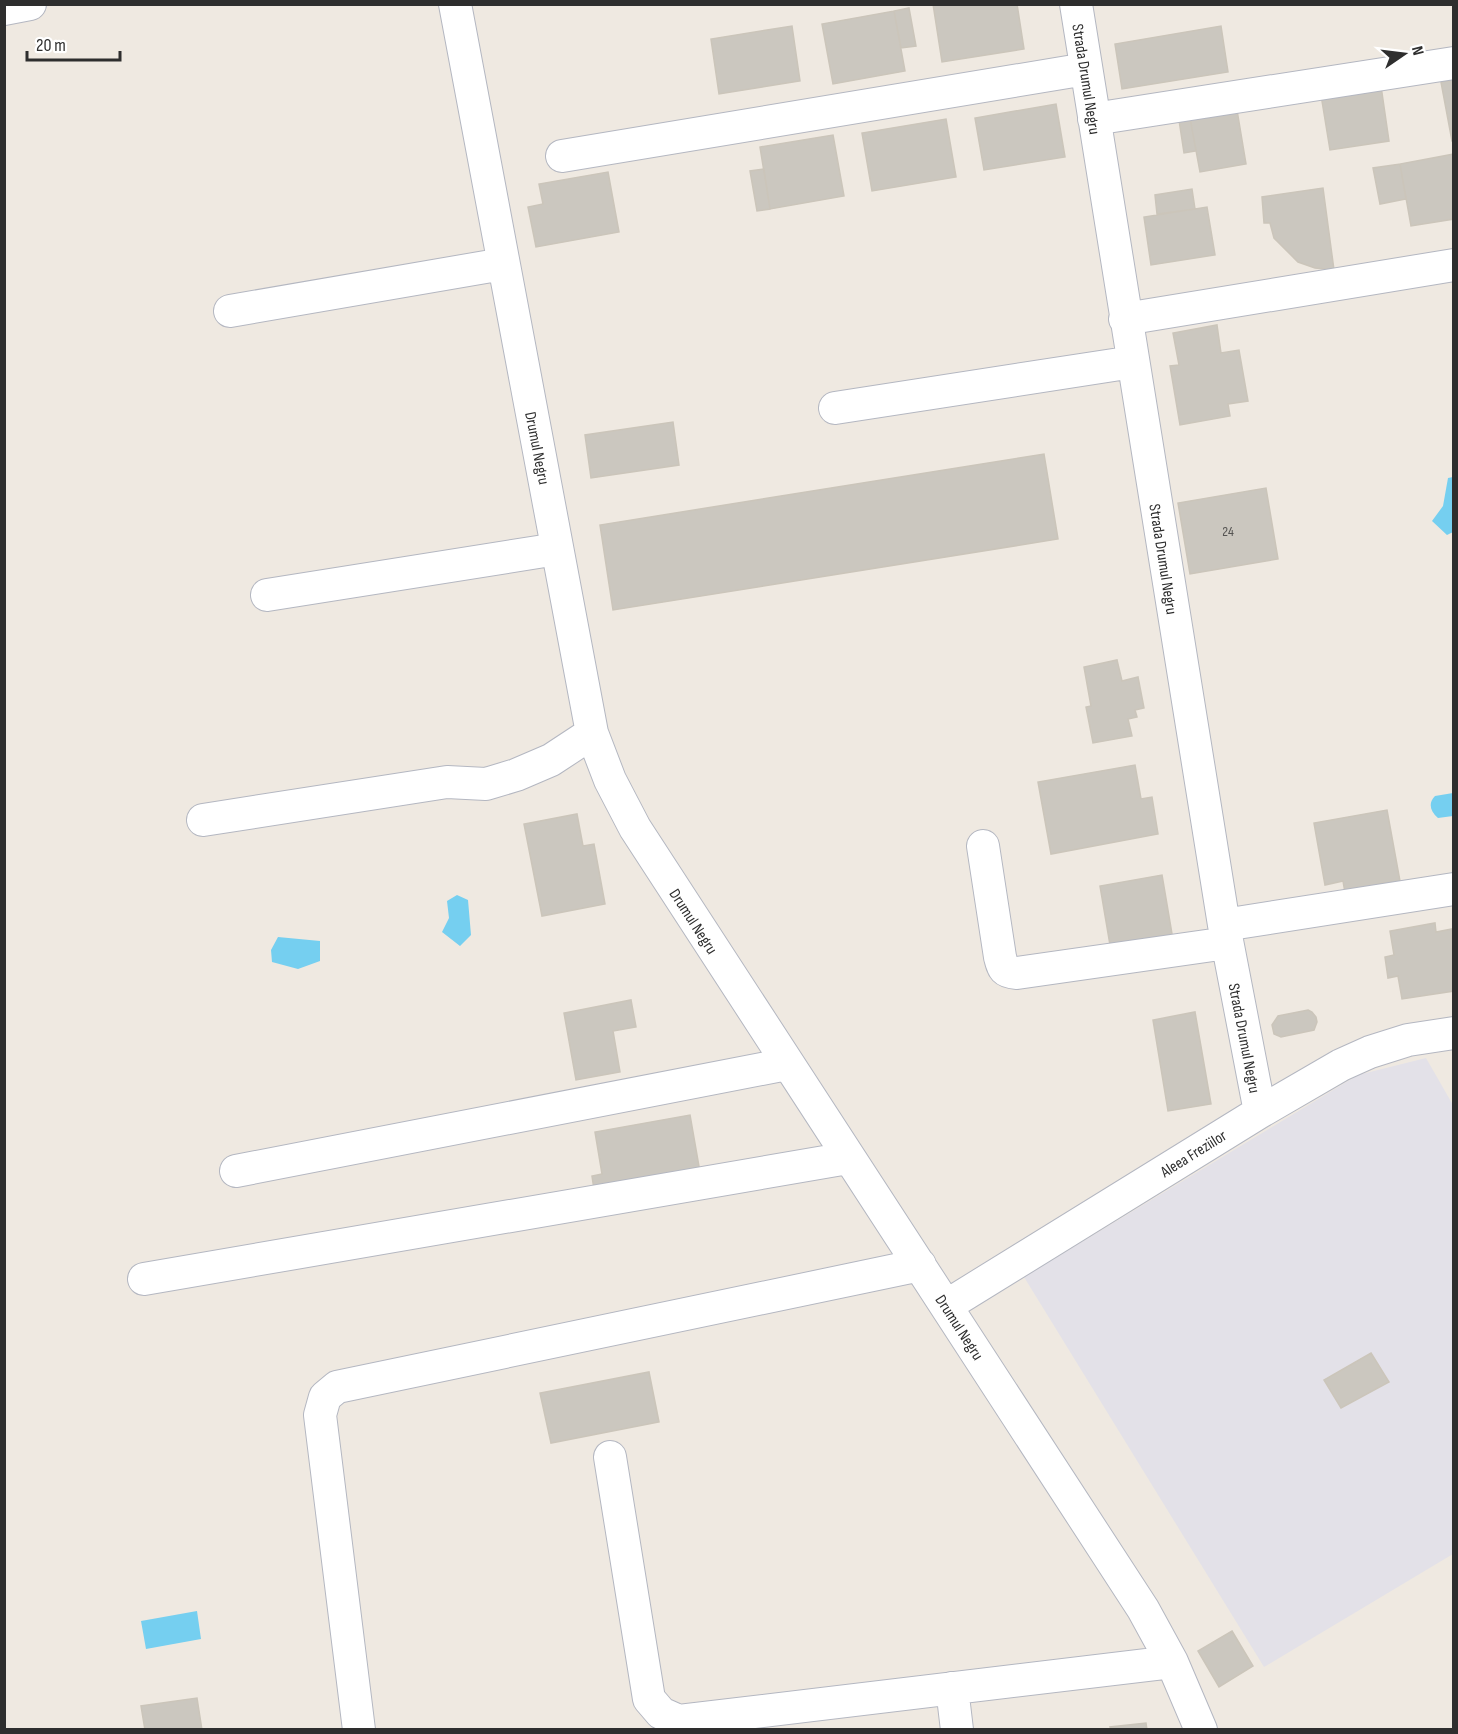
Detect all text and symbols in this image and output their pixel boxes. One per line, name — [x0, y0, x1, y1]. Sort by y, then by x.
street label: Strada Drumul Negru — [1067, 23, 1104, 136]
scale bar — [27, 24, 120, 62]
north arrow — [1374, 24, 1434, 84]
text: 20 m — [36, 35, 66, 56]
text: N — [1407, 44, 1427, 57]
street label: Drumul Negru — [520, 410, 553, 486]
street label: Strada Drumul Negru — [1144, 503, 1181, 616]
house number: 24 — [1222, 523, 1234, 540]
street label: Drumul Negru — [665, 886, 721, 958]
street label: Strada Drumul Negru — [1224, 982, 1263, 1095]
street label: Aleea Freziilor — [1156, 1126, 1231, 1183]
street label: Drumul Negru — [931, 1292, 987, 1364]

